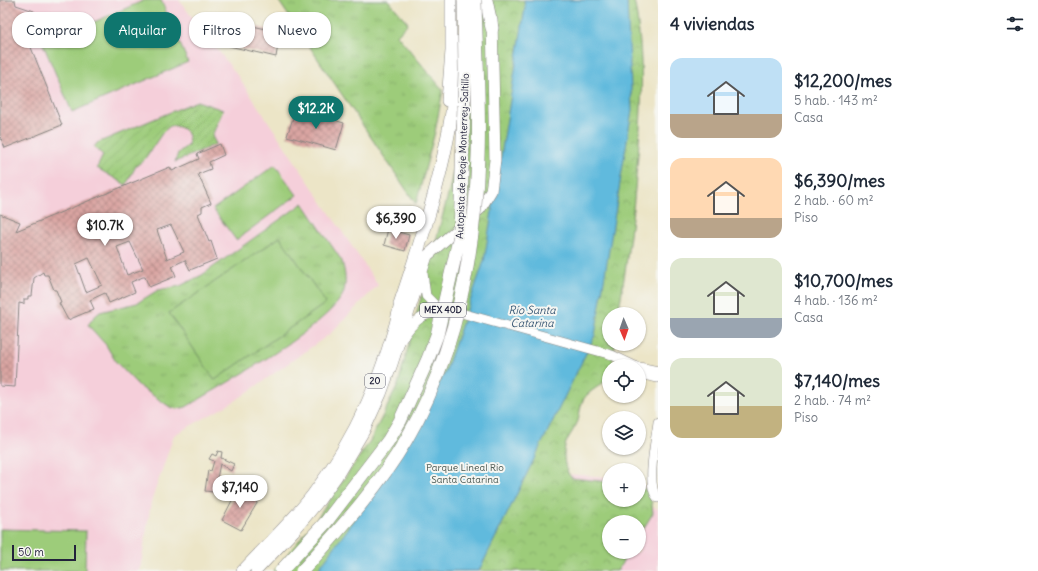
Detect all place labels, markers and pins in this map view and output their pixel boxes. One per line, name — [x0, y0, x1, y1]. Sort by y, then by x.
pin: $12.2K — [283, 96, 349, 130]
pin: $6,390 — [363, 206, 429, 240]
pin: $10.7K — [72, 213, 138, 247]
pin: $7,140 — [207, 475, 273, 509]

